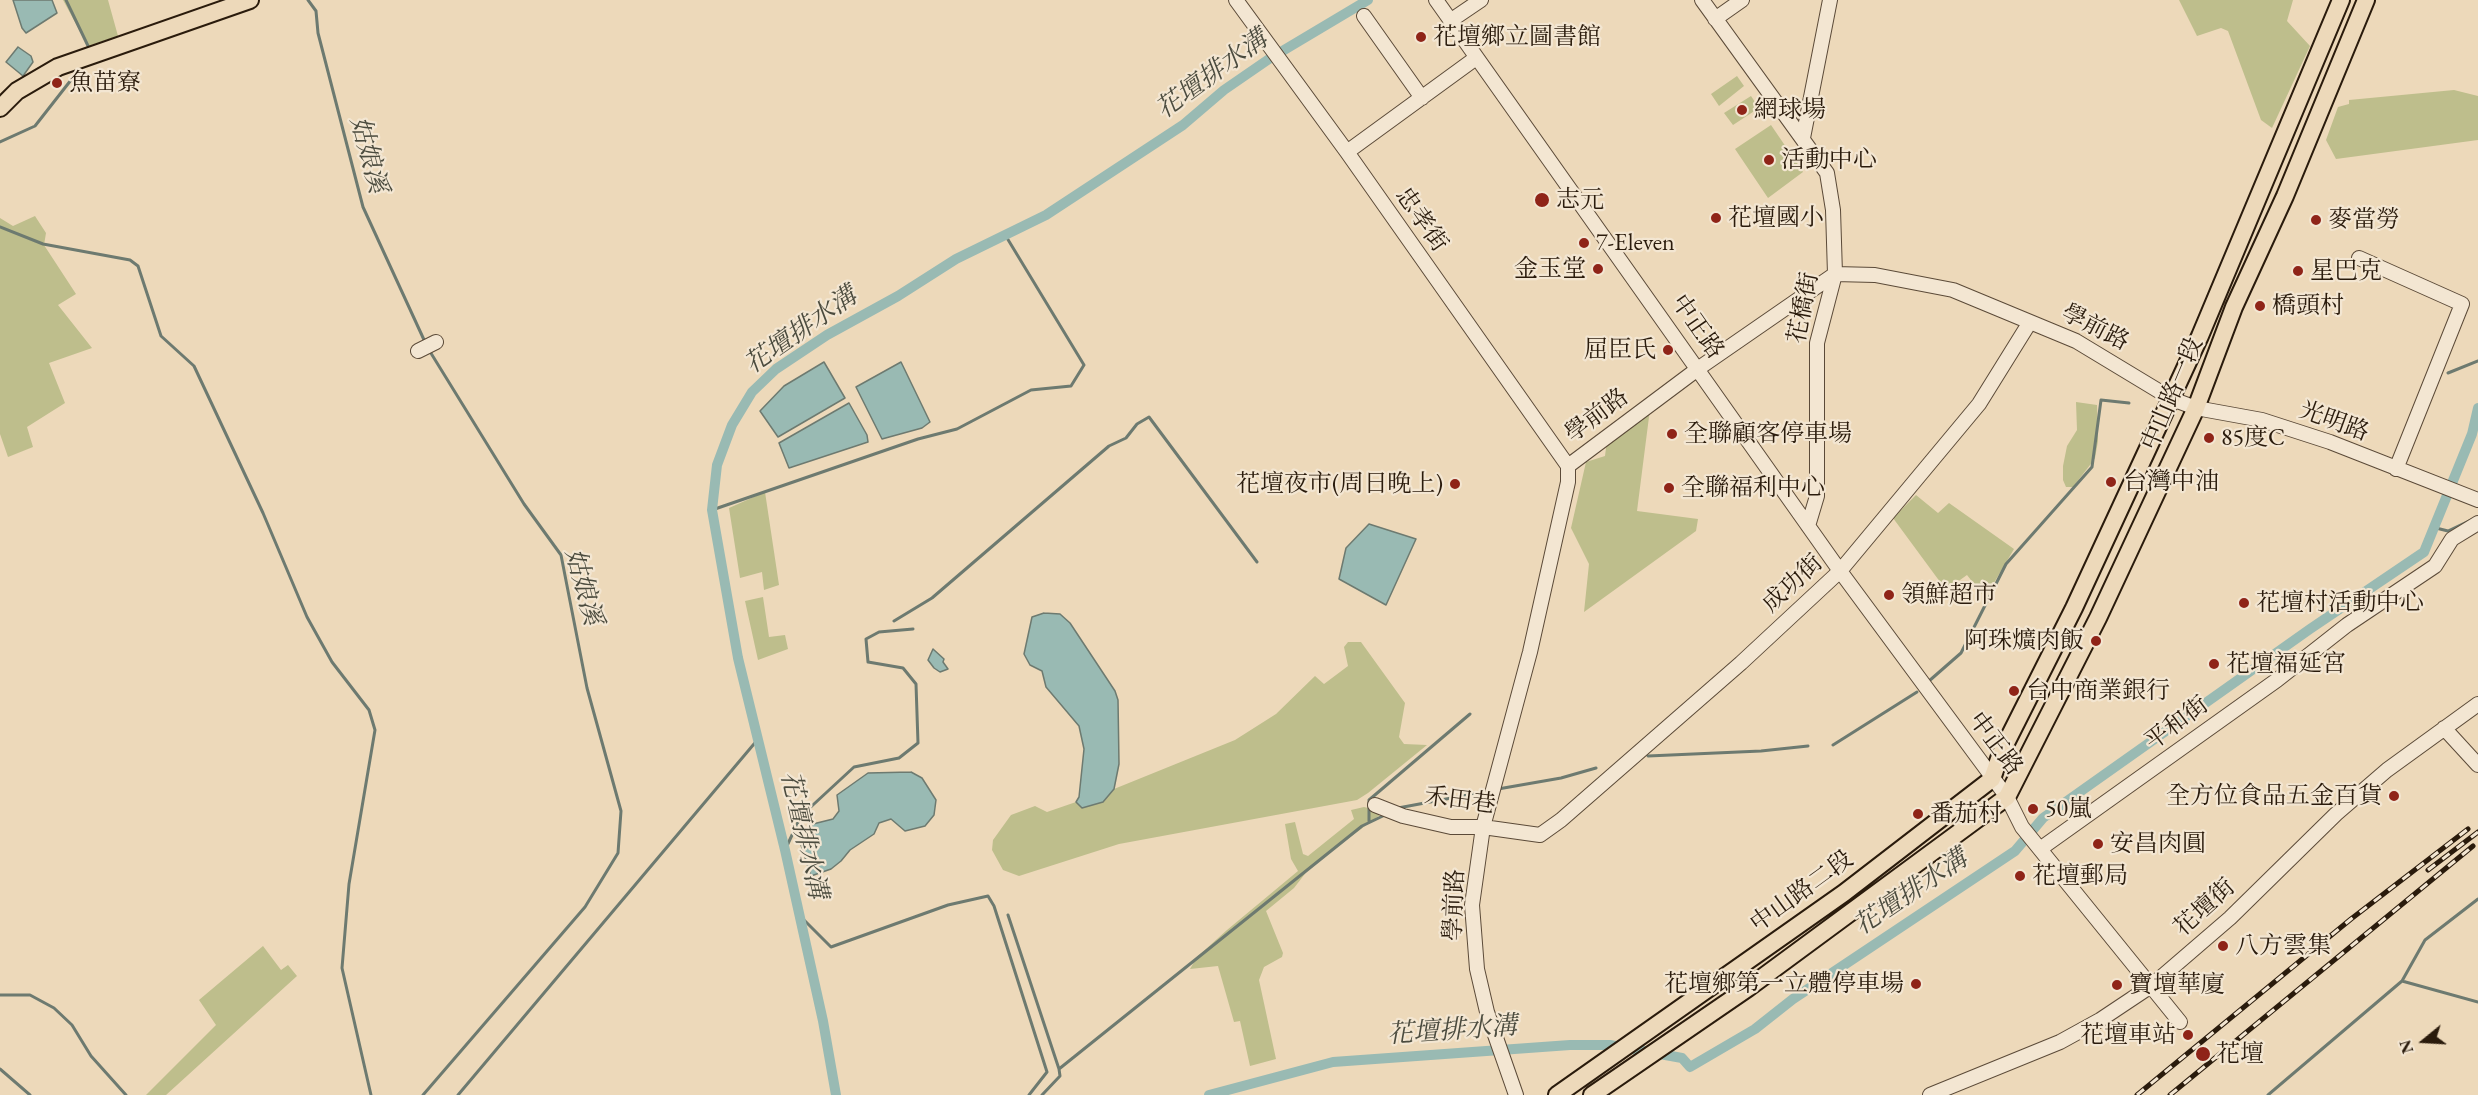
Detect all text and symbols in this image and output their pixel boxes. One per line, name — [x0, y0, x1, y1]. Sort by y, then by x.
place label: 花壇鄉立圖書館 — [1433, 23, 1601, 51]
water label: 花壇排水溝 — [1150, 24, 1274, 126]
marker: 花壇鄉立圖書館 — [1414, 30, 1428, 44]
place label: 魚苗寮 — [69, 69, 141, 97]
marker: 魚苗寮 — [50, 76, 64, 90]
place label: 網球場 — [1754, 96, 1826, 124]
marker: 網球場 — [1735, 103, 1749, 117]
water label: 姑娘溪 — [343, 113, 393, 197]
place label: 活動中心 — [1781, 146, 1877, 174]
marker: 活動中心 — [1762, 153, 1776, 167]
street label: 忠孝街 — [1389, 182, 1453, 258]
place label: 志元 — [1556, 186, 1604, 214]
marker: 志元 — [1533, 191, 1551, 209]
place label: 花壇國小 — [1728, 204, 1824, 232]
place label: 麥當勞 — [2328, 206, 2400, 234]
marker: 花壇國小 — [1709, 211, 1723, 225]
marker: 麥當勞 — [2309, 213, 2323, 227]
place label: 7-Eleven — [1596, 229, 1675, 257]
marker: 7-Eleven — [1577, 236, 1591, 250]
place label: 金玉堂 — [1514, 255, 1586, 283]
place label: 星巴克 — [2310, 257, 2382, 285]
marker: 金玉堂 — [1591, 262, 1605, 276]
marker: 星巴克 — [2291, 264, 2305, 278]
street label: 花橋街 — [1783, 270, 1825, 346]
water label: 花壇排水溝 — [739, 281, 863, 381]
street label: 中正路 — [1665, 289, 1729, 365]
place label: 橋頭村 — [2272, 292, 2344, 320]
street label: 學前路 — [2056, 299, 2134, 357]
marker: 橋頭村 — [2253, 299, 2267, 313]
street label: 中山路一段 — [2136, 333, 2210, 455]
place label: 屈臣氏 — [1584, 336, 1656, 364]
marker: 屈臣氏 — [1661, 343, 1675, 357]
street label: 學前路 — [1560, 383, 1634, 449]
street label: 光明路 — [2295, 396, 2373, 448]
place label: 全聯顧客停車場 — [1684, 420, 1852, 448]
place label: 85度C — [2221, 424, 2285, 452]
marker: 全聯顧客停車場 — [1665, 427, 1679, 441]
marker: 85度C — [2202, 431, 2216, 445]
place label: 台灣中油 — [2123, 468, 2219, 496]
place label: 花壇夜市(周日晚上) — [1236, 470, 1443, 498]
place label: 全聯福利中心 — [1681, 474, 1825, 502]
marker: 台灣中油 — [2104, 475, 2118, 489]
marker: 花壇夜市(周日晚上) — [1448, 477, 1462, 491]
marker: 全聯福利中心 — [1662, 481, 1676, 495]
water label: 姑娘溪 — [558, 545, 608, 629]
street label: 成功街 — [1757, 549, 1829, 619]
place label: 領鮮超市 — [1901, 581, 1997, 609]
marker: 領鮮超市 — [1882, 588, 1896, 602]
place label: 花壇村活動中心 — [2256, 589, 2424, 617]
marker: 花壇村活動中心 — [2237, 596, 2251, 610]
place label: 阿珠爌肉飯 — [1964, 627, 2084, 655]
marker: 阿珠爌肉飯 — [2089, 634, 2103, 648]
place label: 花壇福延宮 — [2226, 650, 2346, 678]
marker: 花壇福延宮 — [2207, 657, 2221, 671]
place label: 台中商業銀行 — [2026, 677, 2170, 705]
marker: 台中商業銀行 — [2007, 684, 2021, 698]
street label: 平和街 — [2140, 691, 2214, 757]
street label: 中正路 — [1962, 707, 2028, 781]
water label: 花壇排水溝 — [773, 768, 833, 902]
street label: 禾田巷 — [1423, 782, 1497, 820]
place label: 全方位食品五金百貨 — [2166, 782, 2382, 810]
marker: 全方位食品五金百貨 — [2387, 789, 2401, 803]
place label: 50嵐 — [2045, 795, 2092, 823]
place label: 番茄村 — [1930, 800, 2002, 828]
marker: 50嵐 — [2026, 802, 2040, 816]
marker: 番茄村 — [1911, 807, 1925, 821]
place label: 安昌肉圓 — [2110, 830, 2206, 858]
marker: 安昌肉圓 — [2091, 837, 2105, 851]
water label: 花壇排水溝 — [1848, 844, 1974, 942]
street label: 中山路二段 — [1745, 845, 1859, 939]
place label: 花壇郵局 — [2032, 862, 2128, 890]
street label: 學前路 — [1439, 869, 1471, 941]
marker: 花壇郵局 — [2013, 869, 2027, 883]
street label: 花壇街 — [2169, 873, 2241, 943]
place label: 八方雲集 — [2235, 932, 2331, 960]
marker: 八方雲集 — [2216, 939, 2230, 953]
place label: 花壇鄉第一立體停車場 — [1664, 970, 1904, 998]
place label: 寶壇華廈 — [2129, 971, 2225, 999]
marker: 花壇鄉第一立體停車場 — [1909, 977, 1923, 991]
marker: 寶壇華廈 — [2110, 978, 2124, 992]
water label: 花壇排水溝 — [1386, 1011, 1518, 1051]
north arrow — [2394, 1011, 2454, 1071]
place label: 花壇車站 — [2080, 1021, 2176, 1049]
marker: 花壇車站 — [2181, 1028, 2195, 1042]
text: N — [2394, 1037, 2418, 1056]
place label: 花壇 — [2216, 1040, 2264, 1068]
marker: 花壇 — [2194, 1045, 2212, 1063]

